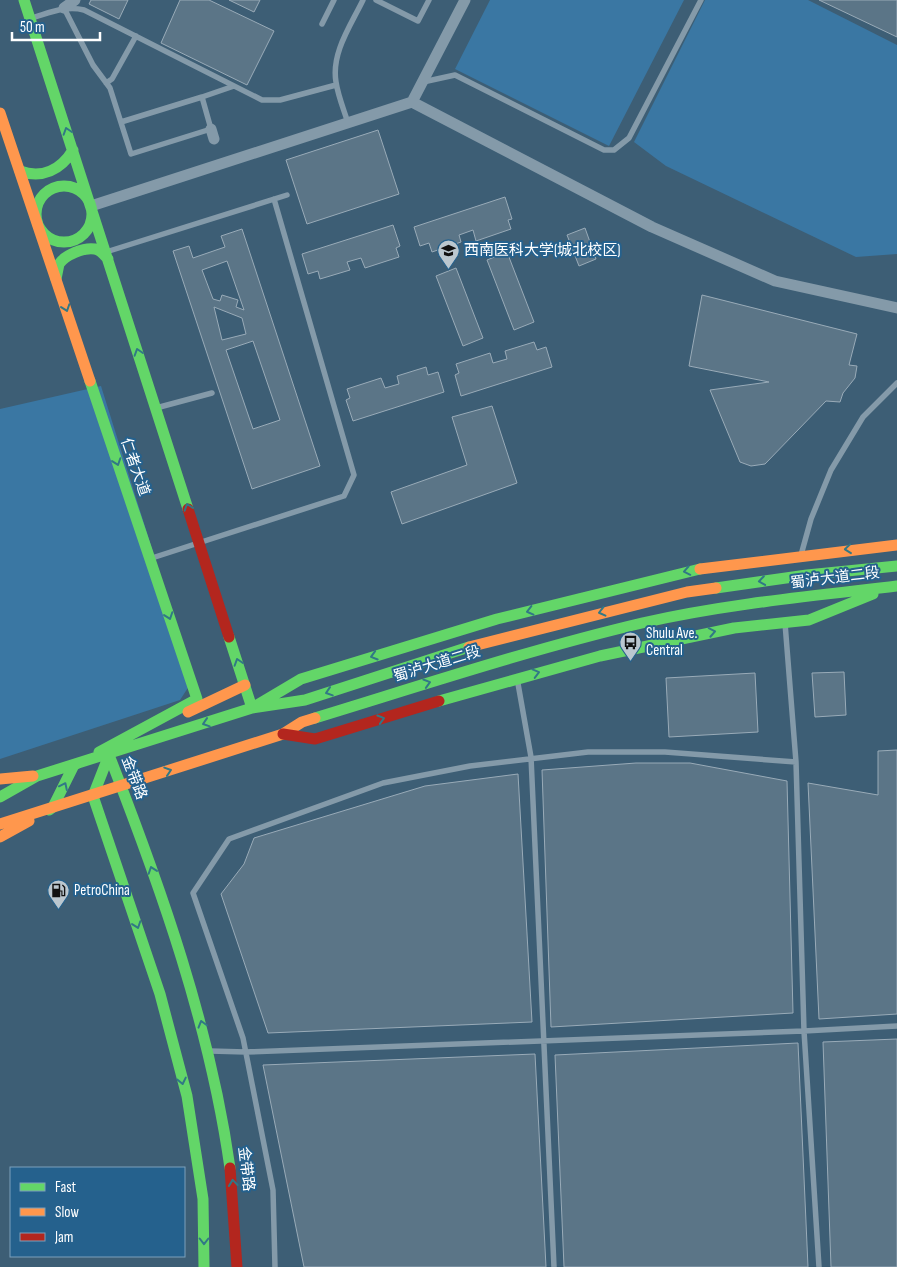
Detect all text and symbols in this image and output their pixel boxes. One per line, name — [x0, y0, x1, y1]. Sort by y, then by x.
scale bar — [12, 10, 100, 42]
text: 50 m — [20, 18, 45, 37]
one-way arrow — [62, 127, 72, 136]
school or university icon: 西南医科大学(城北校区) — [436, 238, 460, 269]
place label: 西南医科大学(城北校区) — [464, 241, 621, 260]
one-way arrow — [60, 304, 70, 312]
one-way arrow — [134, 349, 144, 357]
street label: 仁者大道 — [116, 436, 154, 498]
one-way arrow — [112, 458, 122, 466]
one-way arrow — [184, 503, 194, 512]
one-way arrow — [844, 543, 852, 554]
street label: 蜀泸大道二段 — [789, 563, 881, 593]
one-way arrow — [683, 566, 692, 576]
one-way arrow — [757, 575, 765, 586]
one-way arrow — [526, 605, 534, 615]
one-way arrow — [599, 606, 607, 616]
one-way arrow — [163, 612, 173, 620]
place label: Shulu Ave. Central — [646, 624, 698, 660]
one-way arrow — [707, 628, 716, 638]
bus stop icon: Shulu Ave. Central — [618, 630, 642, 661]
street label: 蜀泸大道二段 — [391, 642, 483, 686]
one-way arrow — [370, 651, 379, 661]
one-way arrow — [233, 658, 243, 666]
one-way arrow — [532, 668, 541, 679]
one-way arrow — [422, 679, 431, 689]
one-way arrow — [325, 686, 334, 696]
one-way arrow — [376, 715, 384, 725]
one-way arrow — [202, 718, 211, 728]
street label: 金带路 — [117, 754, 151, 802]
one-way arrow — [164, 767, 172, 777]
one-way arrow — [57, 782, 68, 791]
one-way arrow — [148, 866, 158, 874]
fuel station icon: PetroChina — [46, 878, 70, 909]
place label: PetroChina — [74, 881, 130, 900]
one-way arrow — [131, 920, 141, 929]
one-way arrow — [197, 1020, 208, 1029]
one-way arrow — [176, 1076, 187, 1085]
street label: 金带路 — [234, 1146, 258, 1192]
legend — [10, 1167, 185, 1257]
text: Fast — [55, 1178, 77, 1197]
one-way arrow — [228, 1179, 239, 1187]
text: Slow — [55, 1203, 79, 1222]
text: Jam — [54, 1228, 73, 1247]
one-way arrow — [199, 1238, 209, 1246]

